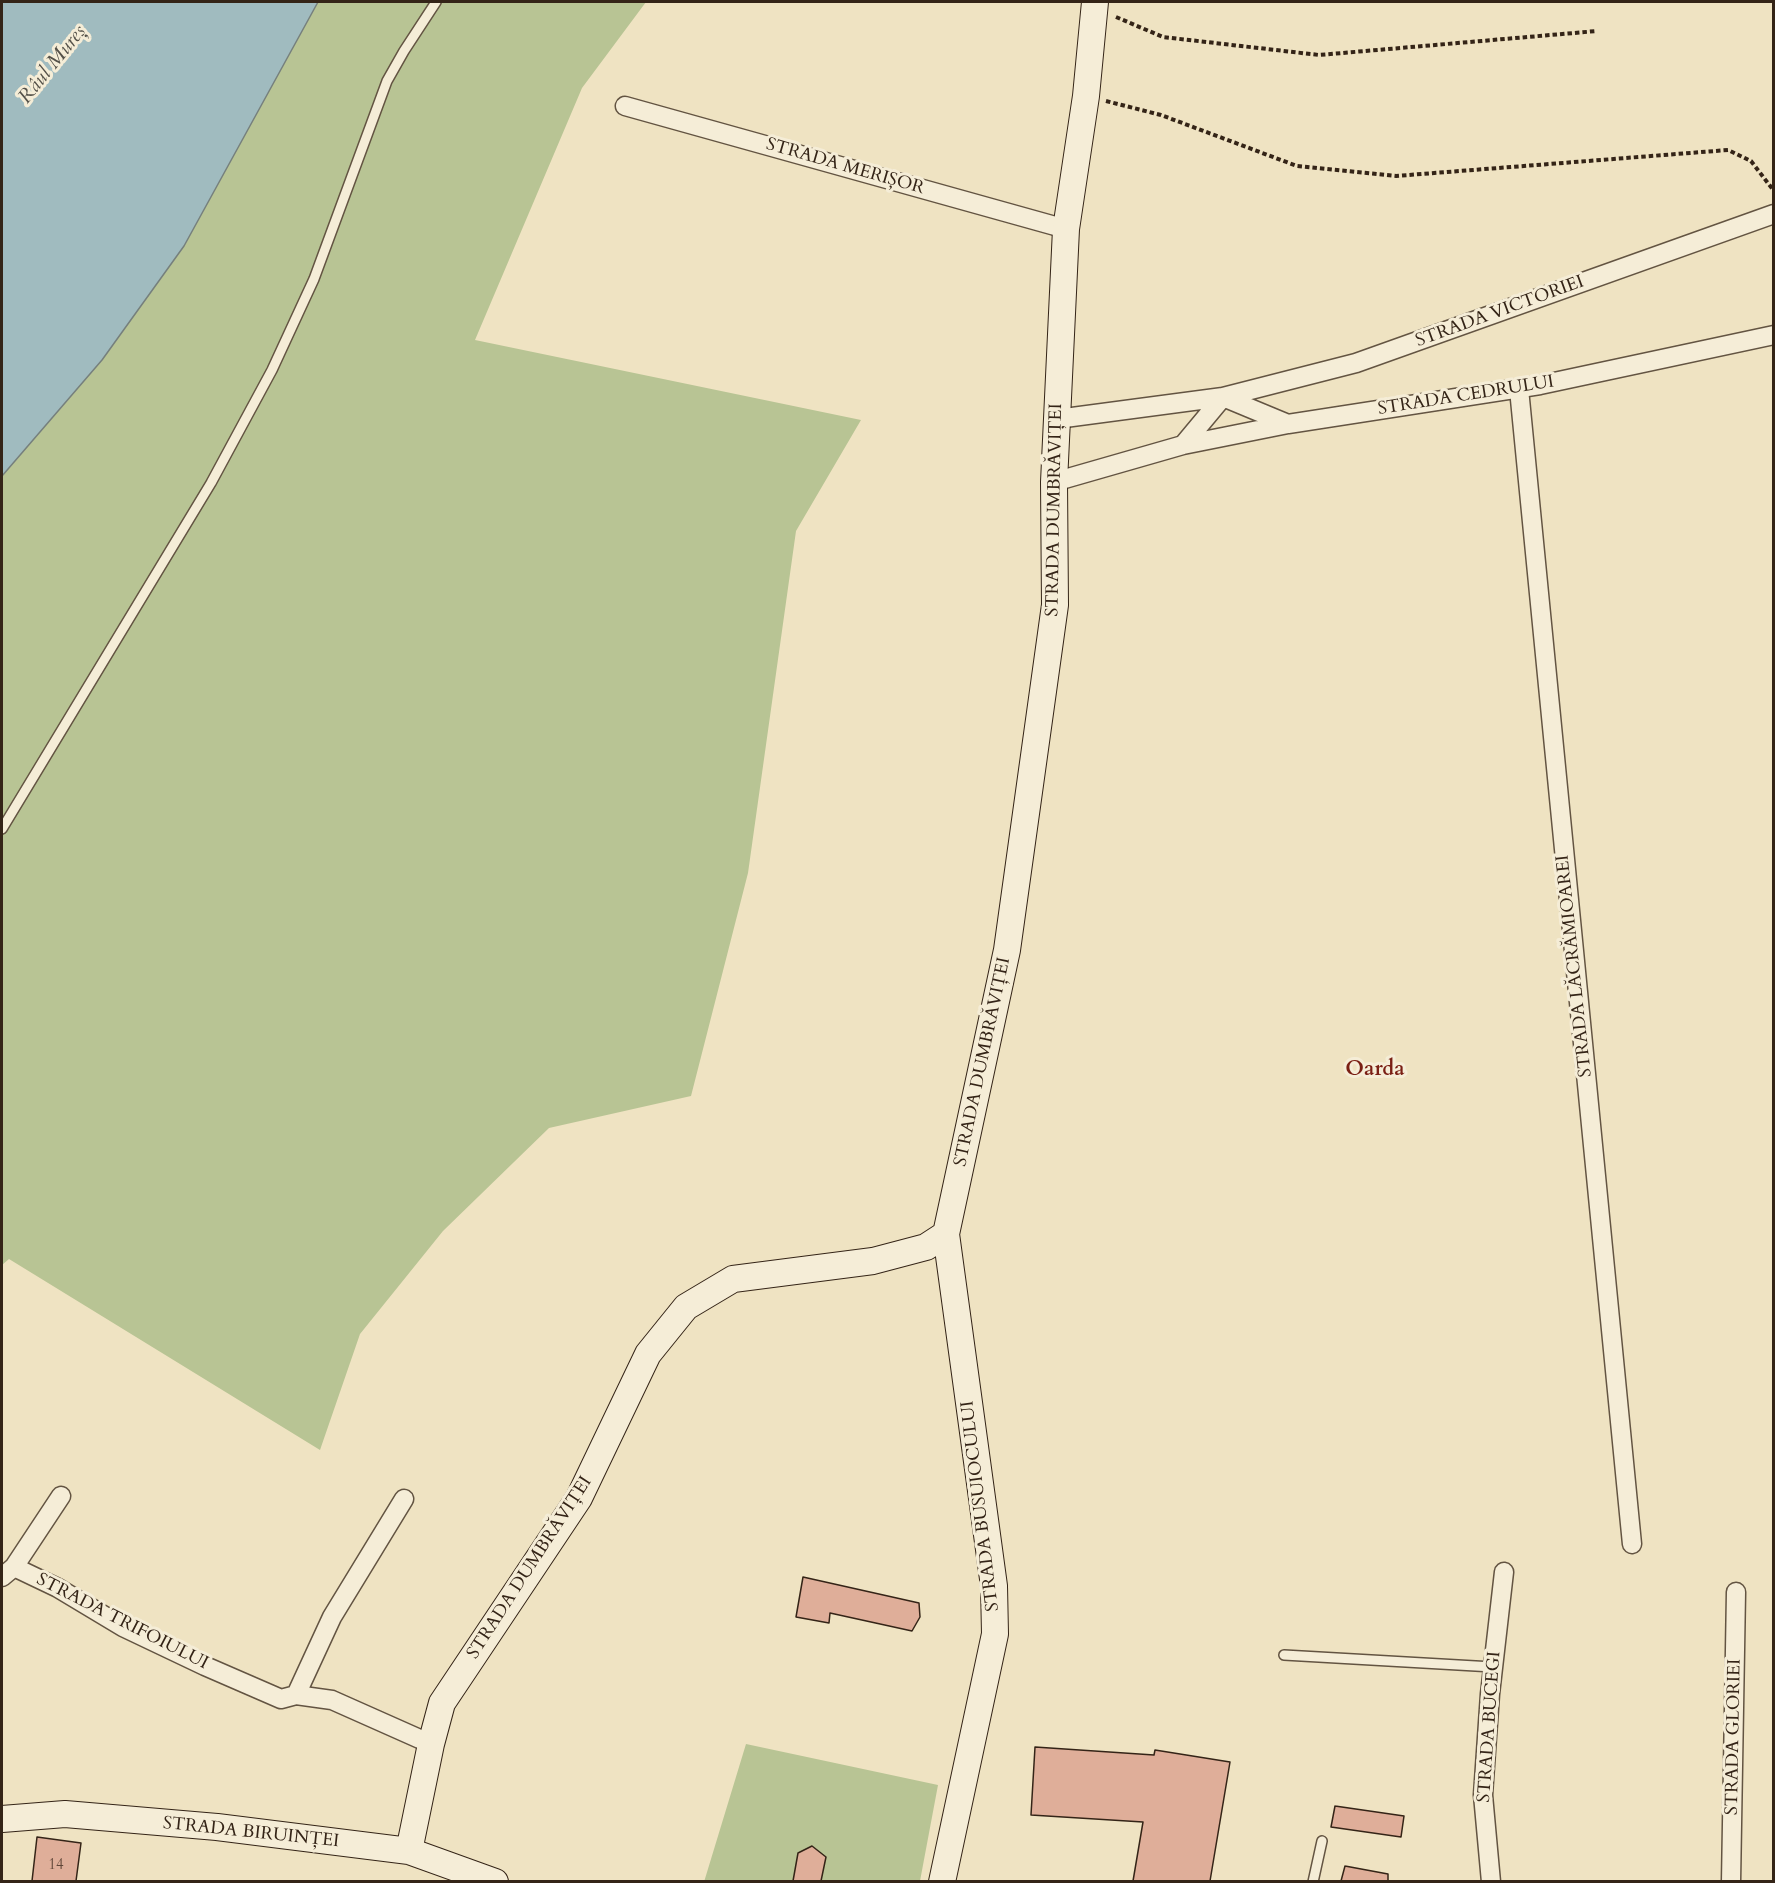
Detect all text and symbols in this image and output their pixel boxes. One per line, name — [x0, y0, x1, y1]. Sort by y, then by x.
water label: Râul Mureș — [14, 21, 92, 109]
street label: STRADA MERIȘOR — [763, 134, 927, 200]
street label: STRADA VICTORIEI — [1413, 271, 1587, 353]
street label: STRADA CEDRULUI — [1376, 371, 1556, 421]
street label: STRADA DUMBRĂVIȚEI — [1042, 403, 1068, 617]
street label: STRADA LĂCRĂMIOAREI — [1553, 854, 1597, 1078]
street label: STRADA DUMBRĂVIȚEI — [950, 955, 1016, 1169]
district label: Oarda — [1345, 1057, 1405, 1083]
street label: STRADA BUSUIOCULUI — [957, 1399, 1005, 1613]
street label: STRADA DUMBRĂVIȚEI — [463, 1473, 597, 1663]
street label: STRADA TRIFOIULUI — [32, 1569, 212, 1675]
street label: STRADA BUCEGI — [1474, 1650, 1506, 1804]
street label: STRADA GLORIEI — [1722, 1659, 1746, 1815]
street label: STRADA BIRUINȚEI — [162, 1813, 340, 1853]
house number: 14 — [48, 1857, 64, 1875]

